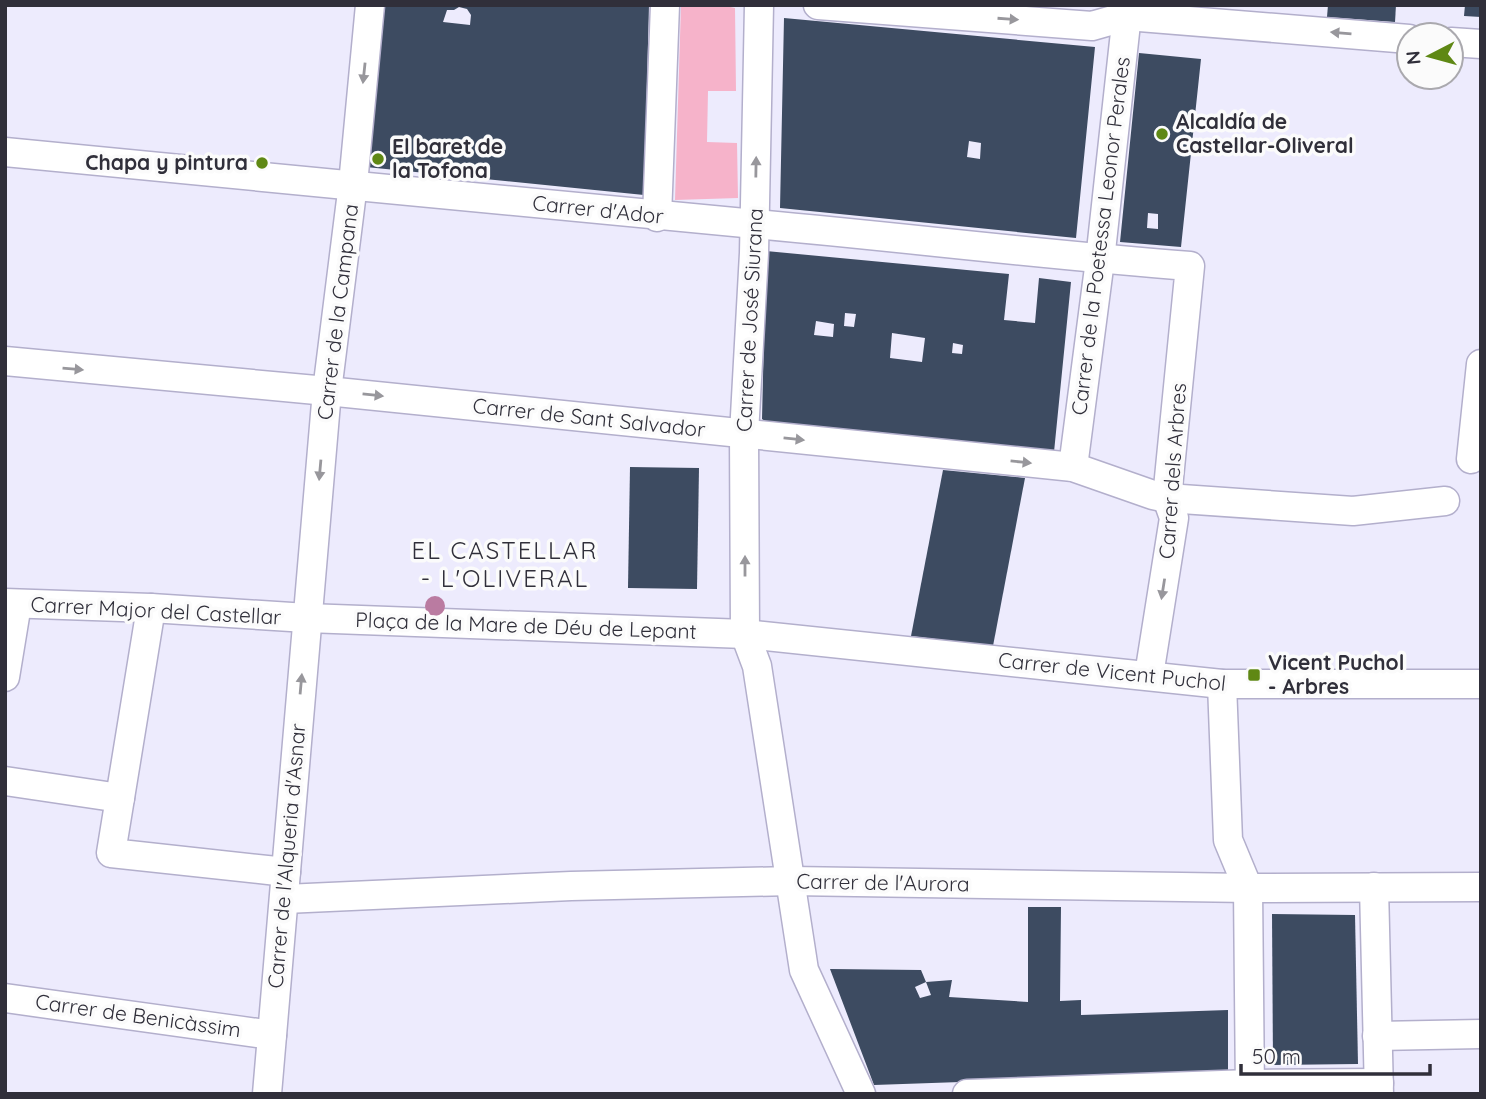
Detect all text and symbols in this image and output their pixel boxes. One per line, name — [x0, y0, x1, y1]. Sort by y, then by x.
one-way arrow — [998, 14, 1020, 25]
north arrow — [1395, 21, 1465, 91]
one-way arrow — [1330, 27, 1352, 38]
text: N — [1400, 50, 1426, 66]
street label: Carrer de la Poetessa Leonor Perales — [1065, 55, 1135, 417]
one-way arrow — [358, 62, 369, 84]
place label: Alcaldía de Castellar-Oliveral — [1176, 108, 1354, 158]
marker: Alcaldía de Castellar-Oliveral — [1154, 126, 1170, 142]
place label: El baret de la Tofona — [392, 133, 503, 183]
place label: Chapa y pintura — [85, 149, 248, 175]
marker: El baret de la Tofona — [370, 151, 386, 167]
marker: Chapa y pintura — [254, 155, 270, 171]
one-way arrow — [750, 156, 762, 178]
street label: Carrer d'Ador — [531, 189, 665, 229]
street label: Carrer de la Campana — [311, 202, 363, 421]
street label: Carrer de José Siurana — [730, 207, 768, 432]
one-way arrow — [62, 364, 84, 375]
street label: Carrer dels Arbres — [1153, 382, 1191, 560]
one-way arrow — [362, 390, 384, 401]
street label: Carrer de Sant Salvador — [471, 392, 707, 442]
one-way arrow — [783, 434, 805, 445]
one-way arrow — [1010, 456, 1032, 467]
one-way arrow — [314, 459, 325, 481]
district label: EL CASTELLAR - L'OLIVERAL — [412, 535, 598, 593]
one-way arrow — [739, 555, 751, 577]
one-way arrow — [1157, 578, 1168, 600]
street label: Carrer Major del Castellar — [30, 590, 282, 630]
street label: Plaça de la Mare de Déu de Lepant — [355, 606, 697, 644]
street label: Carrer de Vicent Puchol — [997, 646, 1227, 696]
place label: Vicent Puchol - Arbres — [1268, 649, 1404, 699]
marker: Vicent Puchol - Arbres — [1246, 667, 1262, 683]
one-way arrow — [296, 673, 307, 695]
street label: Carrer de l'Alqueria d'Asnar — [261, 722, 311, 990]
street label: Carrer de l'Aurora — [796, 867, 970, 897]
street label: Carrer de Benicàssim — [34, 988, 243, 1042]
scale bar — [1241, 1032, 1430, 1076]
text: 50 m — [1252, 1043, 1301, 1069]

